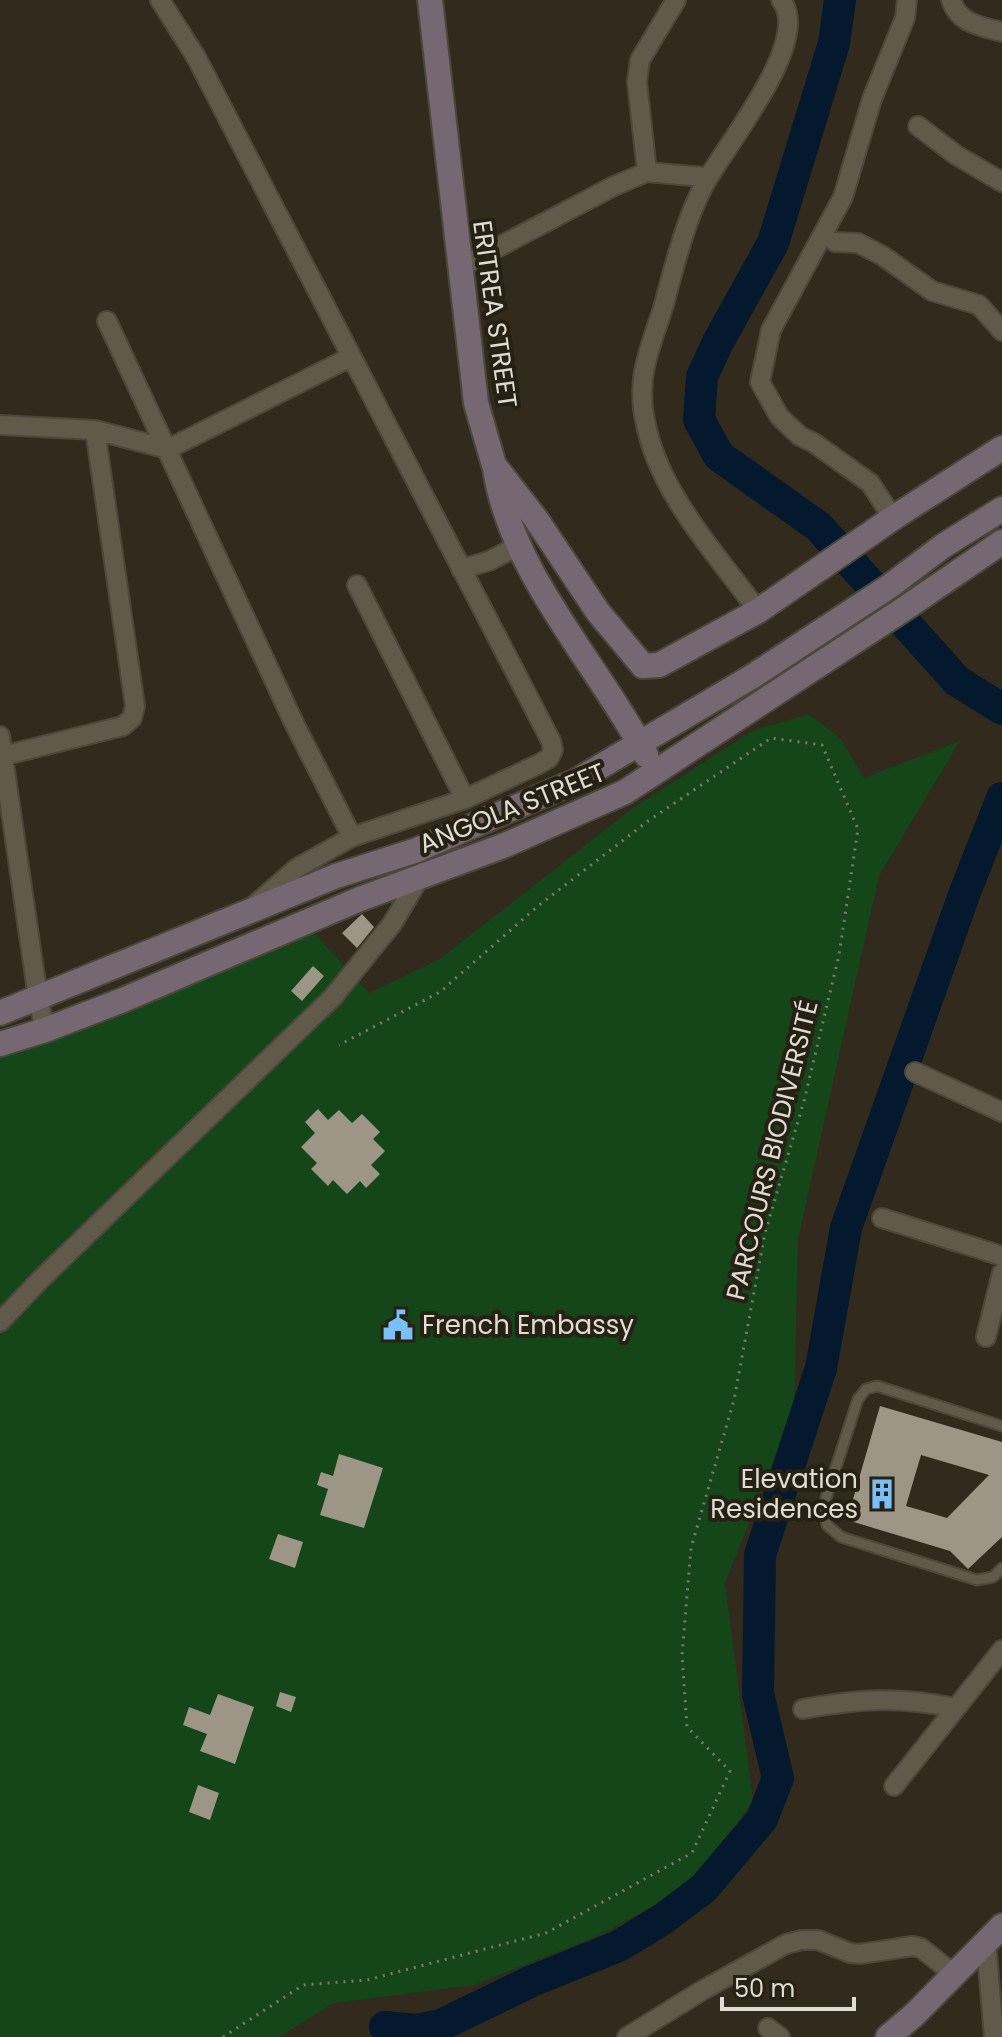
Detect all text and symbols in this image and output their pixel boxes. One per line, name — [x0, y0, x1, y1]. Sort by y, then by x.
street label: ERITREA STREET — [464, 218, 526, 410]
street label: ANGOLA STREET — [413, 754, 611, 862]
street label: PARCOURS BIODIVERSITÉ — [717, 996, 827, 1304]
place label: French Embassy — [422, 1307, 634, 1343]
public building icon: French Embassy — [381, 1308, 415, 1342]
place label: Elevation Residences — [710, 1461, 858, 1527]
building icon: Elevation Residences — [865, 1477, 899, 1511]
scale bar — [722, 1961, 854, 2011]
text: 50 m — [734, 1972, 795, 2005]

